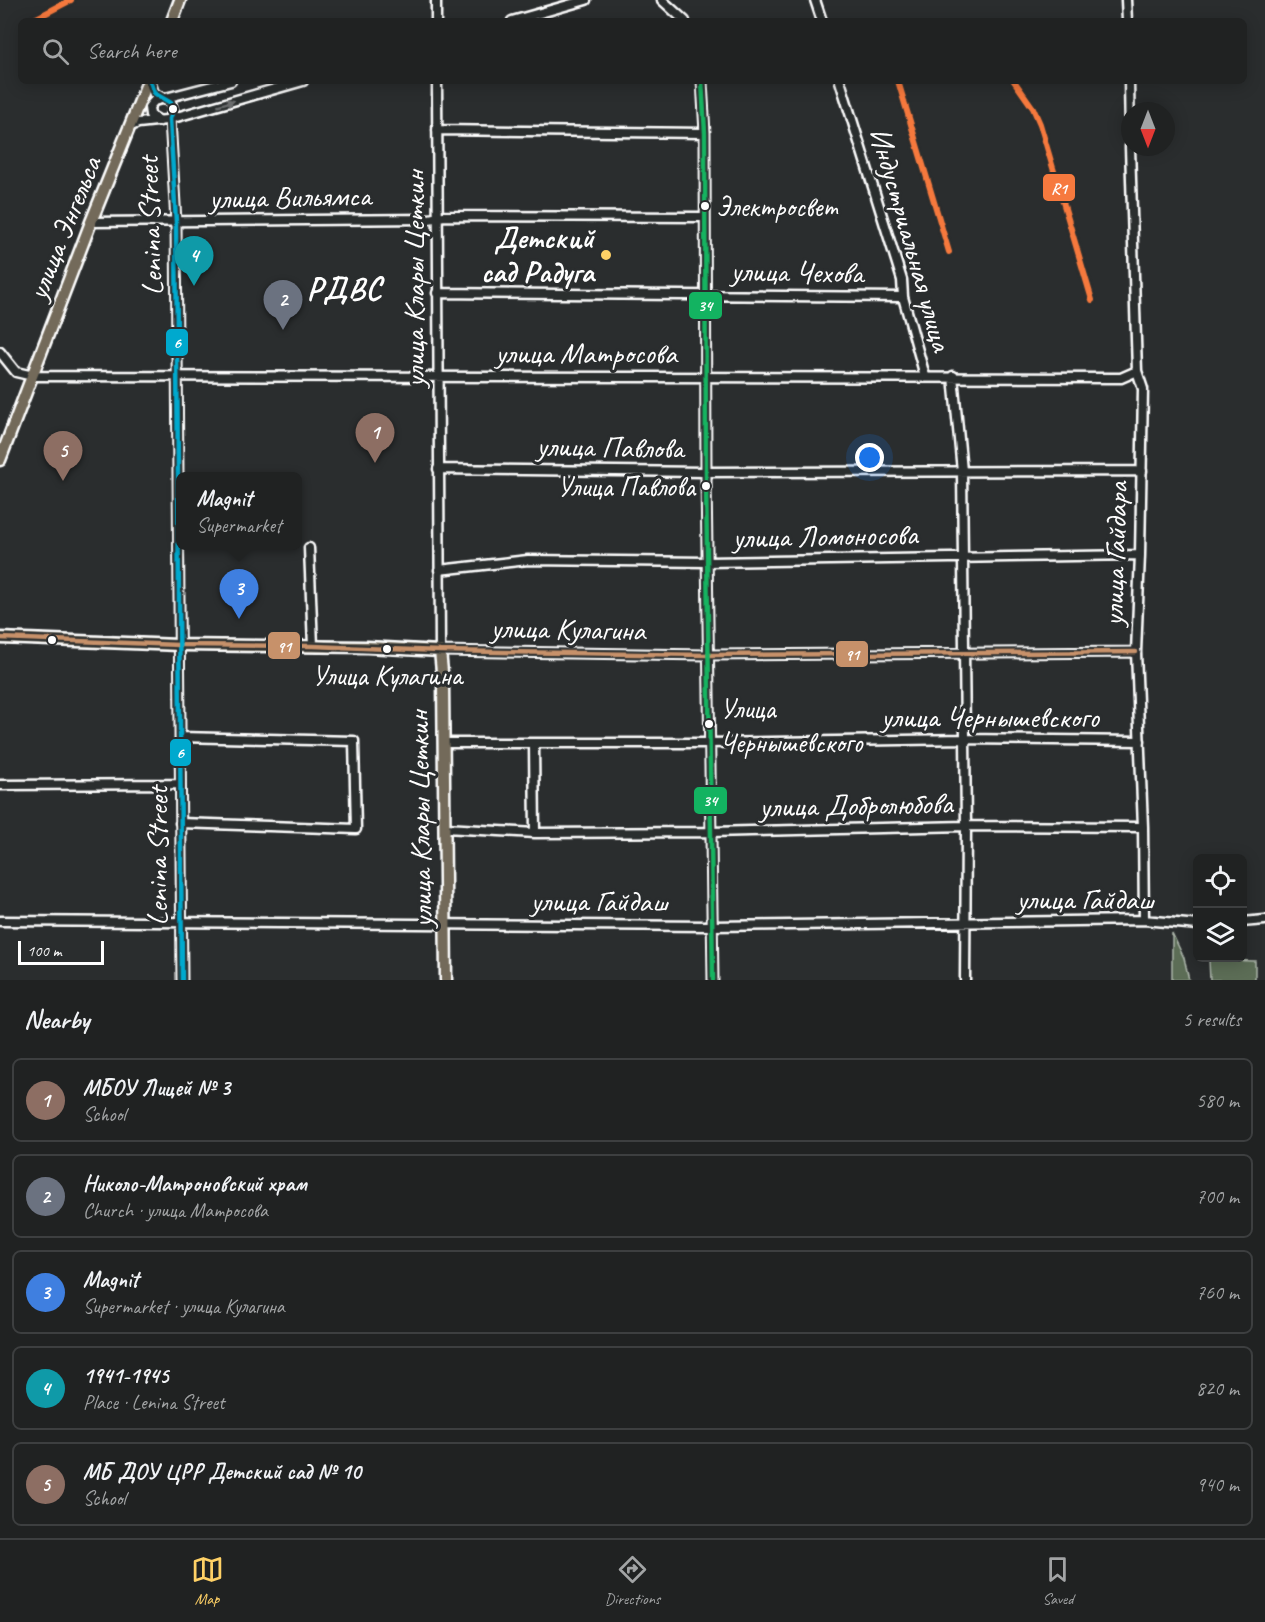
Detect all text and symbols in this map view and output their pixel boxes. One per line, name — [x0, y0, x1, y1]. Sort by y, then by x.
search box — [18, 18, 1247, 84]
icon: search — [39, 35, 72, 68]
text: Search here — [87, 37, 177, 65]
one-way arrow — [217, 98, 235, 107]
north arrow — [1121, 102, 1175, 156]
unlabelled marker — [167, 103, 179, 115]
street label: Индустриальная улица — [861, 123, 962, 357]
street label: улица Энгельса — [17, 149, 111, 307]
street label: Lenina Street — [128, 153, 171, 296]
street label: улица Клары Цеткин — [395, 168, 433, 390]
line badge: R1 — [1042, 173, 1076, 202]
street label: улица Вильямса — [207, 177, 374, 217]
text: R1 — [1051, 179, 1069, 199]
place label: Электросвет — [716, 189, 838, 224]
marker: Электросвет — [699, 200, 711, 212]
place label: Детский сад Радуга — [481, 219, 597, 291]
pin: 4 — [174, 236, 214, 286]
marker: Детский сад Радуга — [599, 248, 613, 262]
street label: улица Чехова — [728, 252, 866, 292]
district label: РДВС — [307, 268, 385, 309]
pin: 2 — [264, 280, 302, 330]
line badge: 34 — [688, 291, 723, 320]
text: 34 — [698, 296, 714, 316]
line badge: 6 — [165, 328, 189, 357]
text: 6 — [173, 333, 182, 353]
street label: улица Матросова — [493, 334, 679, 372]
pin: 1 — [356, 414, 394, 463]
street label: улица Павлова — [534, 427, 687, 467]
pin: 5 — [44, 432, 82, 481]
your location — [855, 443, 884, 472]
place label: Улица Павлова — [557, 469, 697, 504]
popup — [176, 472, 302, 550]
street label: улица Гайдара — [1093, 479, 1137, 629]
marker: Улица Павлова — [700, 480, 712, 492]
text: Magnit — [197, 485, 252, 513]
text: Supermarket — [197, 513, 282, 538]
street label: улица Ломоносова — [730, 515, 920, 557]
pin: 3 — [220, 570, 258, 619]
street label: улица Кулагина — [488, 609, 648, 649]
line badge: 91 — [267, 631, 301, 660]
unlabelled marker — [46, 634, 58, 646]
text: 91 — [277, 637, 293, 657]
line badge: 91 — [835, 640, 869, 668]
marker: Улица Кулагина — [381, 643, 393, 655]
text: 91 — [845, 645, 861, 665]
place label: Улица Кулагина — [312, 658, 464, 693]
place label: Улица Чернышевского — [720, 691, 865, 760]
street label: улица Чернышевского — [879, 698, 1100, 736]
street label: улица Клары Цеткин — [399, 707, 441, 930]
marker: Улица Чернышевского — [703, 718, 715, 730]
line badge: 6 — [169, 738, 192, 767]
text: 6 — [176, 743, 185, 763]
street label: Lenina Street — [138, 783, 176, 926]
street label: улица Добролюбова — [757, 784, 955, 826]
line badge: 34 — [693, 786, 728, 815]
text: 34 — [703, 791, 719, 811]
map controls — [1193, 854, 1247, 962]
button: locate — [1193, 854, 1247, 908]
street label: улица Гайдаш — [1014, 880, 1155, 918]
street label: улица Гайдаш — [528, 882, 669, 920]
button: layers — [1193, 908, 1247, 962]
scale bar — [18, 938, 104, 965]
text: 100 m — [27, 941, 61, 961]
text: Nearby — [24, 1003, 89, 1036]
text: 5 results — [1182, 1007, 1241, 1032]
text: МБОУ Лицей № 3 — [83, 1074, 230, 1102]
text: 1 — [41, 1088, 50, 1113]
text: 580 m — [1196, 1088, 1239, 1113]
text: School — [83, 1102, 126, 1127]
text: Николо-Матроновский храм — [83, 1170, 307, 1198]
text: 2 — [41, 1184, 50, 1209]
text: 700 m — [1196, 1184, 1239, 1209]
text: Church · улица Матросова — [83, 1198, 268, 1223]
text: Magnit — [83, 1266, 139, 1294]
text: 3 — [41, 1280, 50, 1305]
text: 760 m — [1196, 1280, 1239, 1305]
text: Supermarket · улица Кулагина — [83, 1294, 285, 1319]
text: 1941-1945 — [83, 1362, 169, 1390]
text: 4 — [41, 1376, 50, 1401]
text: 820 m — [1196, 1376, 1239, 1401]
text: Place · Lenina Street — [83, 1390, 225, 1415]
text: МБ ДОУ ЦРР Детский сад № 10 — [83, 1458, 361, 1486]
text: 5 — [41, 1472, 50, 1497]
text: 940 m — [1196, 1472, 1239, 1497]
text: School — [83, 1486, 126, 1511]
tab: Map — [191, 1553, 224, 1609]
tab: Directions — [605, 1553, 660, 1609]
tab: Saved — [1041, 1553, 1074, 1609]

